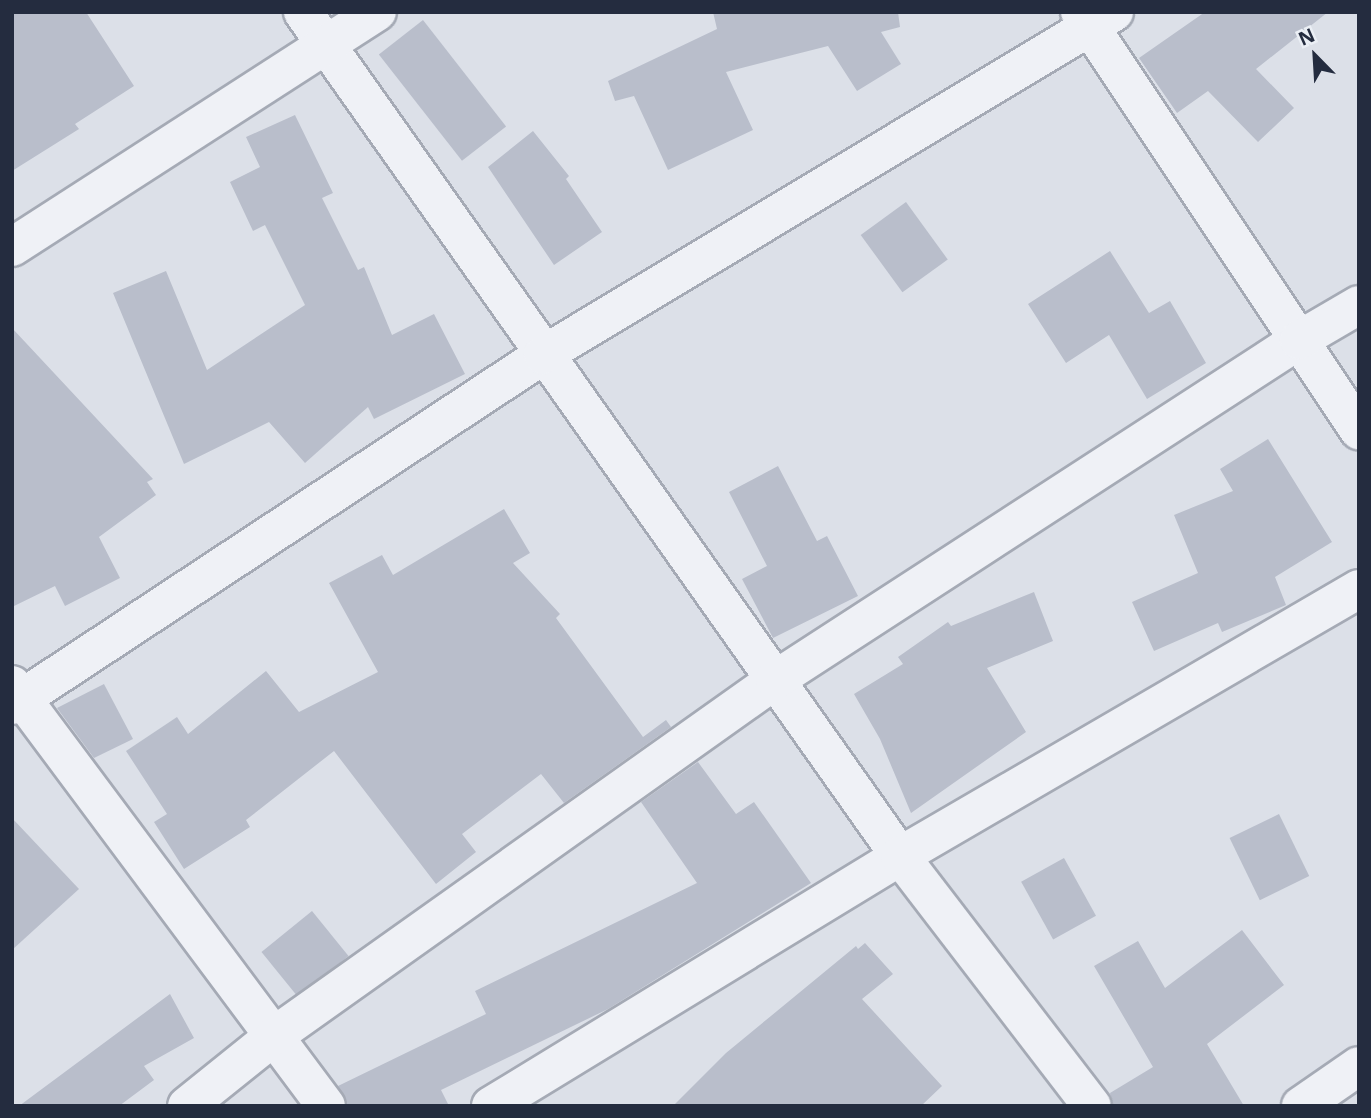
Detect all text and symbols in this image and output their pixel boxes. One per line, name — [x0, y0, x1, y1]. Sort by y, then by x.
north arrow — [1280, 21, 1350, 91]
text: N — [1294, 22, 1319, 52]

